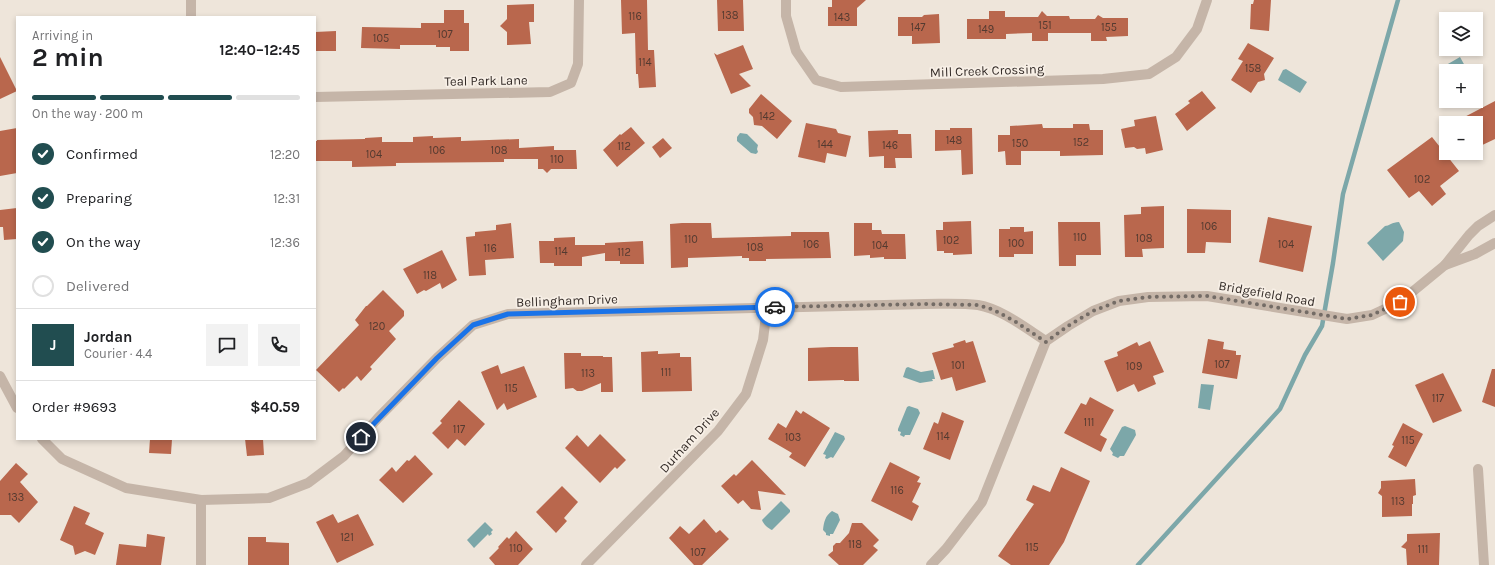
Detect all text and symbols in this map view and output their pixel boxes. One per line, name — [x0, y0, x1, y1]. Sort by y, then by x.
house number: 138 — [722, 9, 739, 22]
house number: 116 — [628, 10, 642, 23]
house number: 143 — [834, 11, 850, 24]
map controls — [1439, 12, 1483, 160]
button: layers — [1439, 12, 1483, 56]
house number: 151 — [1038, 19, 1052, 32]
house number: 147 — [911, 21, 925, 34]
house number: 155 — [1101, 21, 1117, 34]
house number: 149 — [978, 23, 994, 36]
text: Arriving in — [32, 28, 93, 43]
house number: 107 — [437, 28, 453, 41]
house number: 105 — [373, 32, 389, 45]
text: 12:40–12:45 — [219, 41, 300, 59]
text: 2 min — [32, 42, 104, 73]
house number: 114 — [638, 56, 652, 69]
street label: Mill Creek Crossing — [930, 61, 1045, 80]
house number: 158 — [1245, 62, 1262, 75]
button: + — [1439, 64, 1483, 108]
street label: Teal Park Lane — [444, 72, 528, 89]
text: On the way · 200 m — [32, 106, 143, 121]
house number: 142 — [759, 110, 775, 123]
button: − — [1439, 116, 1483, 160]
house number: 148 — [946, 134, 963, 147]
house number: 152 — [1073, 136, 1089, 149]
house number: 150 — [1012, 137, 1028, 150]
house number: 144 — [817, 138, 833, 151]
house number: 146 — [882, 139, 898, 152]
house number: 112 — [617, 140, 631, 153]
icon: check — [32, 143, 54, 165]
house number: 106 — [429, 144, 445, 157]
house number: 108 — [491, 144, 508, 157]
text: Confirmed — [66, 145, 138, 163]
text: 12:20 — [270, 147, 300, 162]
house number: 104 — [366, 148, 382, 161]
house number: 110 — [550, 153, 564, 166]
house number: 102 — [1414, 173, 1430, 186]
icon: check — [32, 187, 54, 209]
text: Preparing — [66, 189, 132, 207]
text: 12:31 — [273, 191, 300, 206]
house number: 106 — [1201, 220, 1217, 233]
icon: check — [32, 231, 54, 253]
house number: 110 — [1073, 231, 1087, 244]
house number: 108 — [1136, 232, 1153, 245]
text: On the way — [66, 233, 140, 251]
house number: 110 — [684, 233, 698, 246]
house number: 102 — [943, 234, 959, 247]
text: 12:36 — [270, 235, 300, 250]
house number: 100 — [1008, 237, 1024, 250]
house number: 106 — [803, 238, 819, 251]
house number: 104 — [1278, 238, 1294, 251]
house number: 104 — [872, 239, 888, 252]
house number: 108 — [747, 241, 764, 254]
house number: 116 — [483, 242, 497, 255]
house number: 114 — [554, 245, 568, 258]
house number: 112 — [617, 246, 631, 259]
house number: 118 — [423, 269, 437, 282]
text: Delivered — [66, 277, 130, 295]
street label: Bridgefield Road — [1217, 278, 1316, 309]
pin — [1383, 285, 1417, 319]
courier — [755, 287, 795, 327]
street label: Bellingham Drive — [516, 291, 618, 310]
icon: bag — [1389, 291, 1411, 313]
icon: car — [764, 296, 786, 318]
house number: 120 — [369, 320, 385, 333]
button: chat — [206, 324, 248, 366]
button: phone — [258, 324, 300, 366]
text: Jordan — [84, 328, 132, 346]
text: J — [50, 336, 56, 354]
text: Courier · 4.4 — [84, 346, 152, 361]
house number: 107 — [1214, 358, 1230, 371]
house number: 101 — [951, 359, 965, 372]
house number: 109 — [1126, 360, 1142, 373]
house number: 111 — [661, 366, 671, 379]
house number: 113 — [581, 367, 595, 380]
house number: 115 — [504, 382, 518, 395]
house number: 117 — [1432, 392, 1444, 405]
text: Order #9693 — [32, 398, 117, 416]
text: $40.59 — [250, 398, 300, 416]
street label: Durham Drive — [656, 405, 723, 476]
house number: 111 — [1084, 416, 1094, 429]
pin — [344, 420, 378, 454]
house number: 117 — [453, 423, 465, 436]
icon: home — [350, 426, 372, 448]
house number: 114 — [936, 430, 950, 443]
house number: 103 — [785, 431, 801, 444]
house number: 115 — [1401, 434, 1415, 447]
house number: 116 — [890, 484, 904, 497]
house number: 133 — [8, 491, 24, 504]
house number: 113 — [1391, 495, 1405, 508]
house number: 121 — [340, 531, 354, 544]
house number: 118 — [848, 538, 862, 551]
house number: 115 — [1025, 541, 1039, 554]
house number: 110 — [509, 542, 523, 555]
house number: 111 — [1418, 543, 1428, 556]
house number: 107 — [690, 546, 706, 559]

